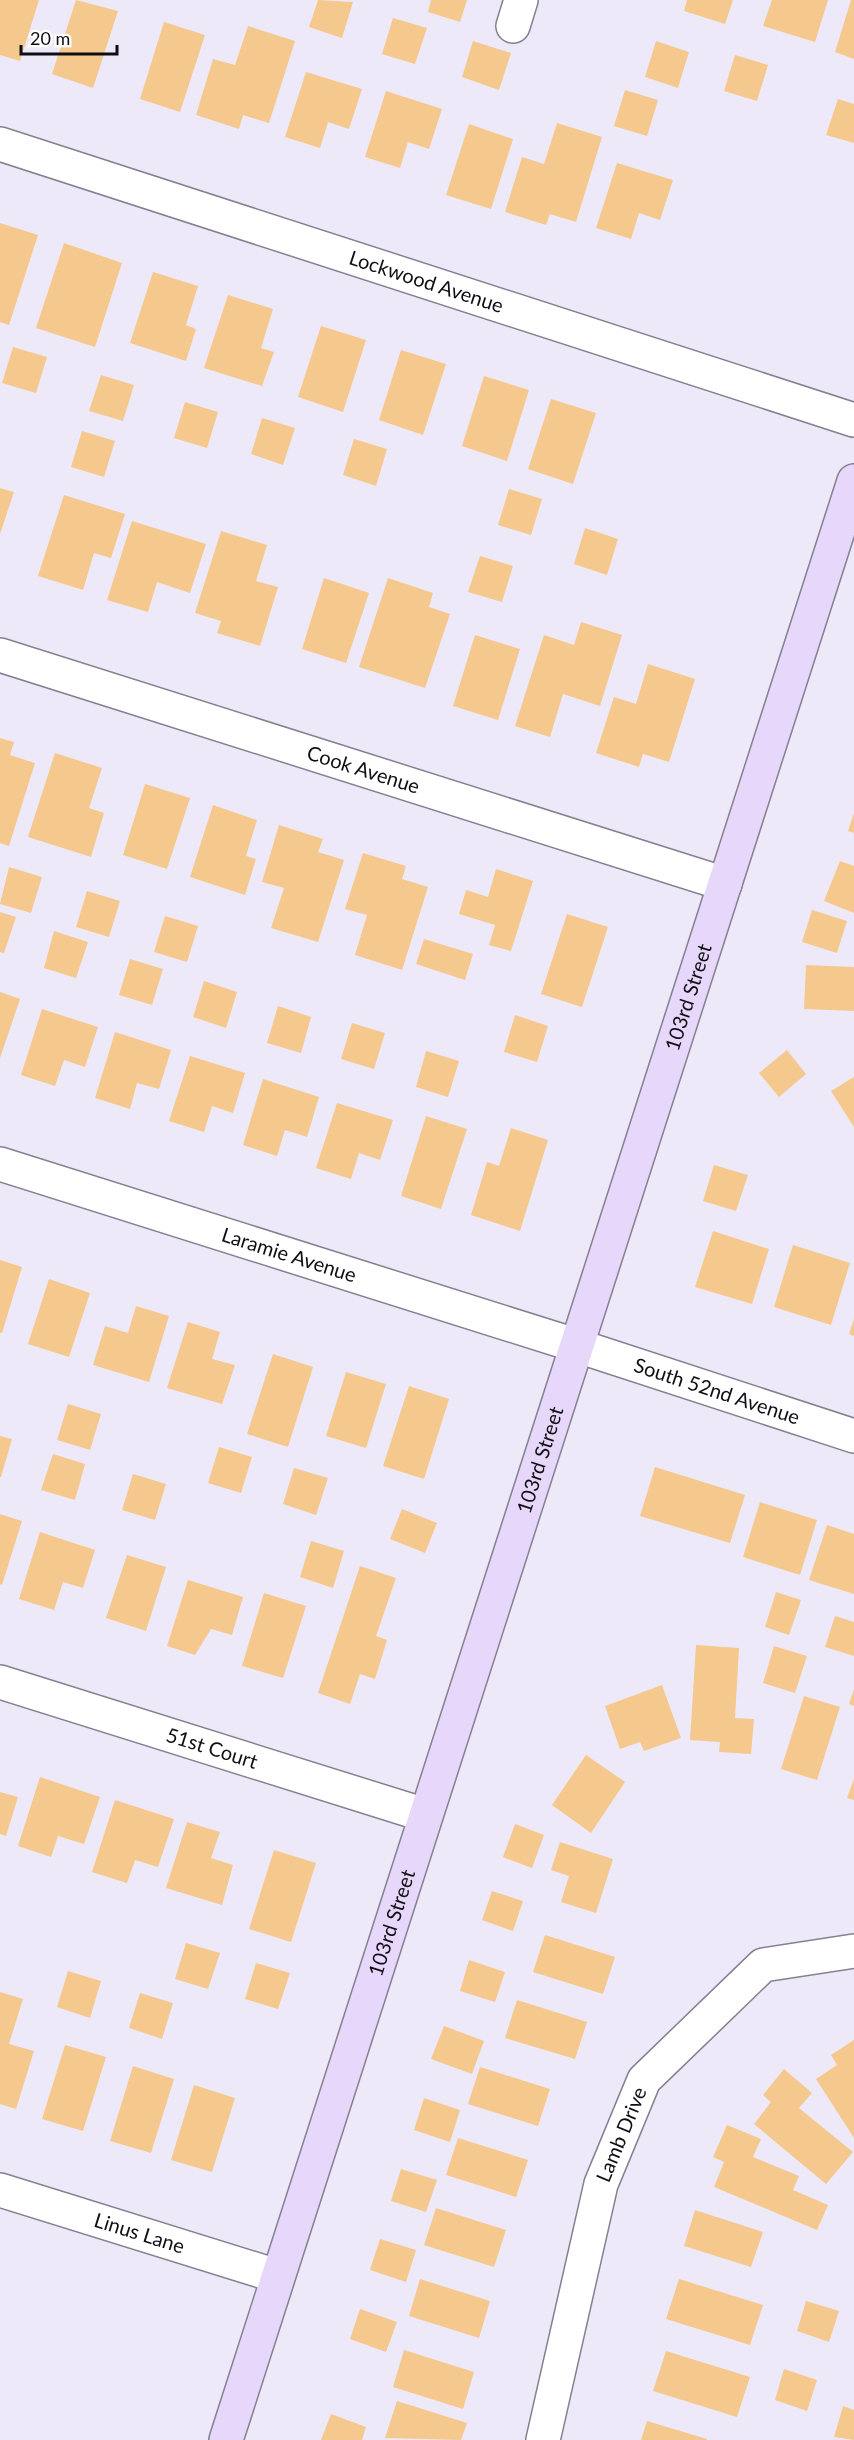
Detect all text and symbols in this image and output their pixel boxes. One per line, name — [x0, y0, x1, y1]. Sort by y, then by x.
scale bar — [21, 18, 117, 56]
text: 20 m — [30, 27, 70, 49]
street label: Lockwood Avenue — [346, 245, 507, 317]
street label: Cook Avenue — [304, 740, 423, 798]
street label: 103rd Street — [659, 941, 716, 1053]
street label: Laramie Avenue — [219, 1222, 360, 1286]
street label: South 52nd Avenue — [631, 1352, 803, 1429]
street label: 103rd Street — [511, 1403, 567, 1516]
street label: 51st Court — [164, 1722, 261, 1773]
street label: 103rd Street — [362, 1866, 419, 1979]
street label: Lamb Drive — [590, 2083, 651, 2185]
street label: Linus Lane — [92, 2207, 188, 2258]

